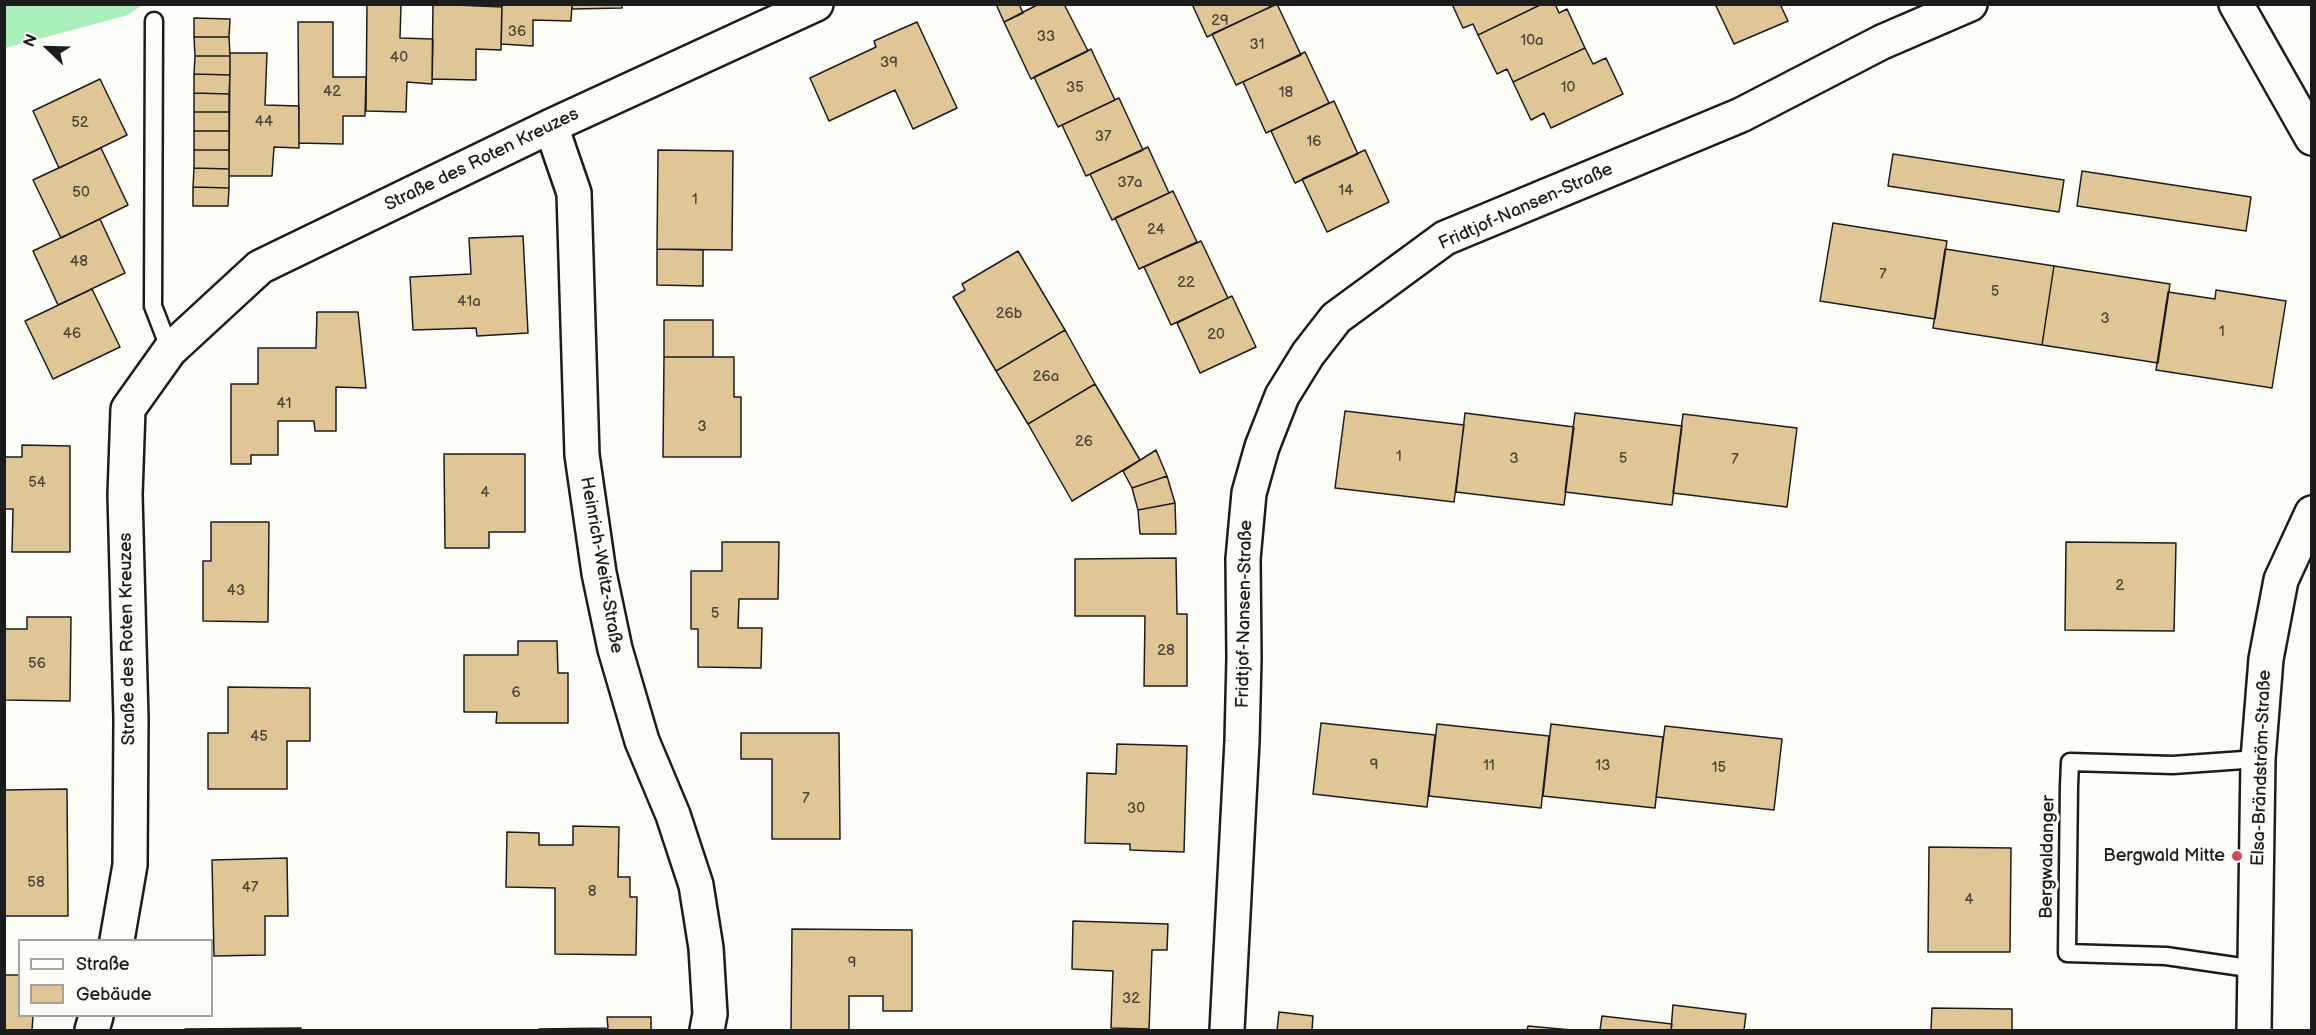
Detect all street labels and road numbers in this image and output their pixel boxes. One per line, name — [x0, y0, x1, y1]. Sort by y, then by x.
street label: Straße des Roten Kreuzes — [382, 104, 582, 216]
street label: Fridtjof-Nansen-Straße — [1436, 159, 1616, 255]
street label: Heinrich-Weitz-Straße — [575, 475, 627, 655]
street label: Fridtjof-Nansen-Straße — [1233, 520, 1257, 708]
street label: Straße des Roten Kreuzes — [115, 532, 141, 746]
street label: Elsa-Brändström-Straße — [2248, 670, 2276, 866]
street label: Bergwaldanger — [2036, 795, 2060, 919]

